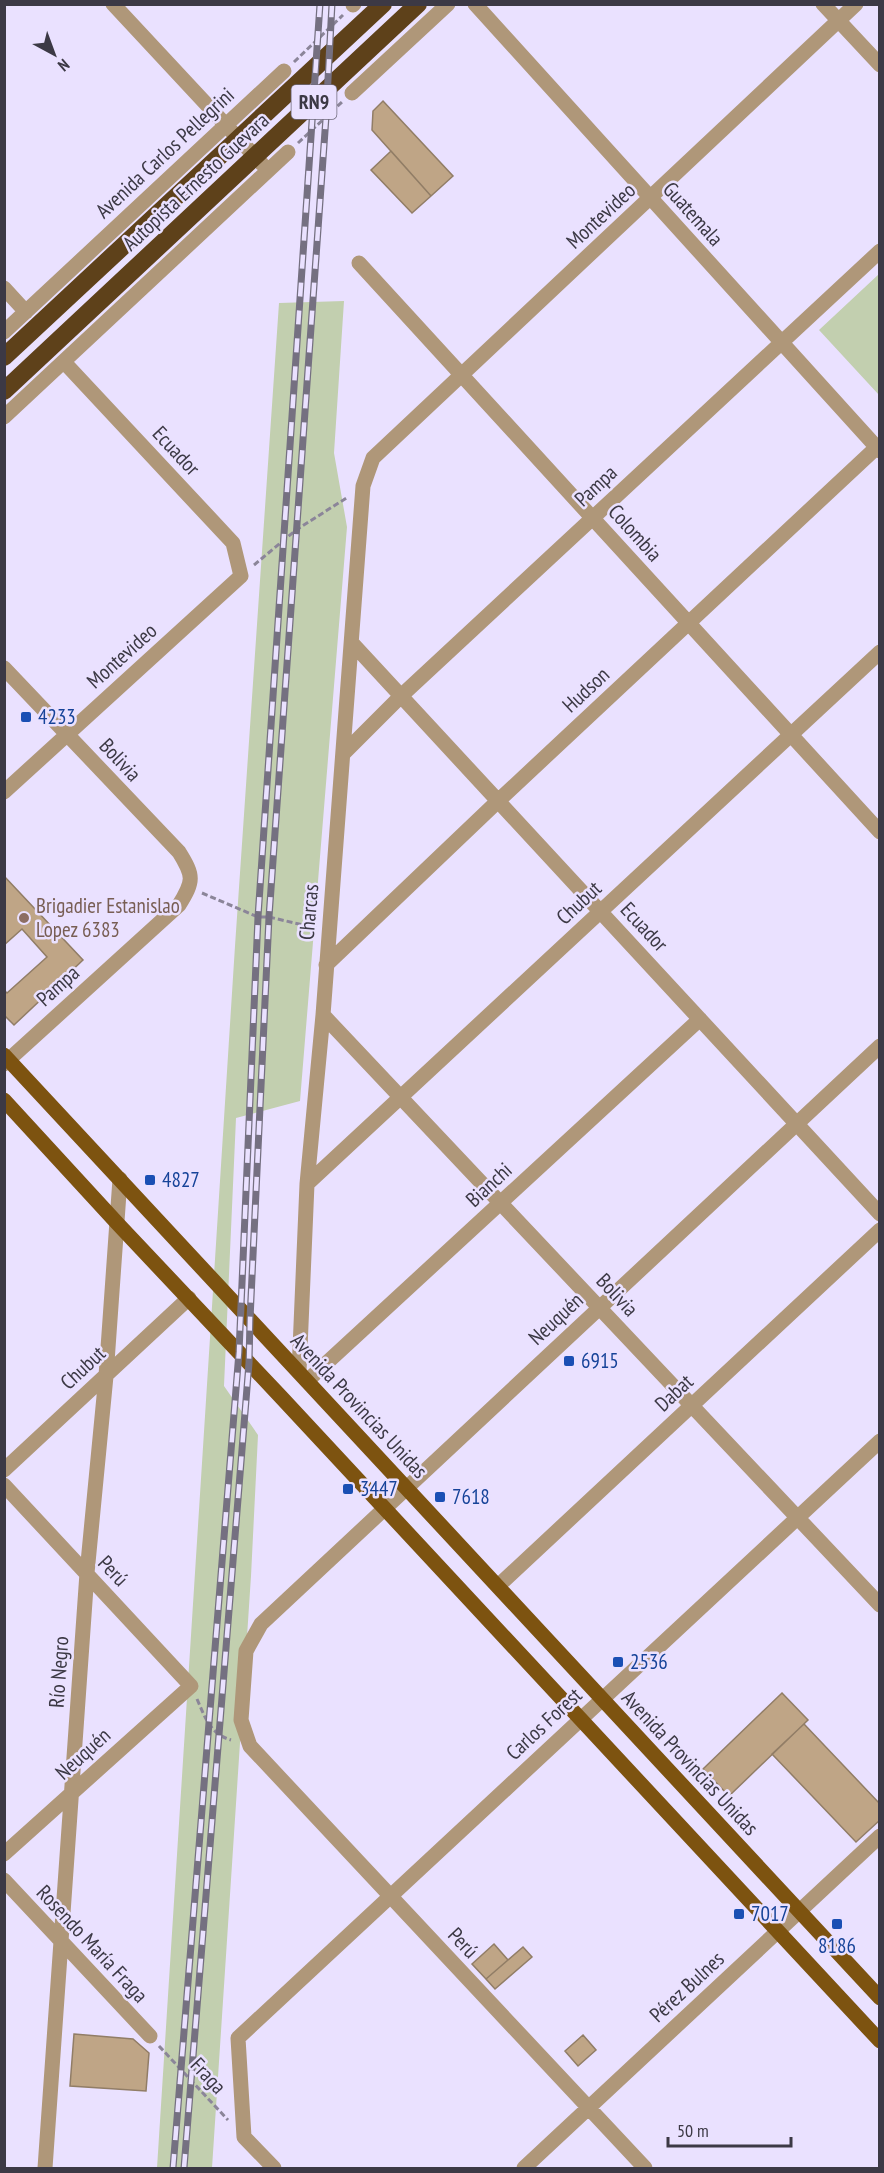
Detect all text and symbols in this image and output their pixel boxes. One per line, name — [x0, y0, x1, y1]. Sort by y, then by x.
north arrow — [24, 24, 84, 84]
text: N — [54, 55, 74, 76]
street label: Avenida Carlos Pellegrini — [90, 81, 240, 224]
road number: RN9 — [292, 85, 336, 119]
street label: Autopista Ernesto Guevara — [117, 107, 275, 256]
street label: Guatemala — [657, 176, 729, 251]
street label: Montevideo — [560, 177, 641, 254]
street label: Ecuador — [147, 420, 206, 481]
street label: Pampa — [569, 459, 623, 512]
street label: Colombia — [603, 498, 668, 567]
street label: Montevideo — [81, 617, 162, 694]
street label: Hudson — [556, 661, 615, 718]
place label: 4233 — [38, 703, 76, 730]
marker: 4233 — [19, 710, 33, 724]
street label: Bolivia — [94, 732, 147, 787]
street label: Chubut — [550, 875, 607, 930]
street label: Charcas — [293, 883, 324, 941]
place label: Brigadier Estanislao Lopez 6383 — [36, 892, 180, 943]
street label: Ecuador — [615, 896, 674, 957]
marker: Brigadier Estanislao Lopez 6383 — [17, 911, 31, 925]
street label: Pampa — [31, 959, 85, 1012]
street label: Bianchi — [460, 1157, 517, 1213]
place label: 4827 — [162, 1166, 200, 1193]
marker: 4827 — [143, 1173, 157, 1187]
street label: Bolivia — [591, 1267, 644, 1322]
street label: Neuquén — [523, 1287, 589, 1351]
street label: Avenida Provincias Unidas — [285, 1327, 434, 1484]
street label: Chubut — [54, 1340, 111, 1395]
place label: 6915 — [581, 1347, 619, 1374]
marker: 6915 — [562, 1354, 576, 1368]
street label: Dabat — [649, 1368, 699, 1417]
place label: 3447 — [360, 1475, 398, 1502]
marker: 3447 — [341, 1482, 355, 1496]
place label: 7618 — [452, 1483, 490, 1510]
marker: 7618 — [433, 1490, 447, 1504]
street label: Perú — [92, 1550, 134, 1592]
street label: Río Negro — [43, 1635, 74, 1709]
place label: 2536 — [630, 1648, 668, 1675]
marker: 2536 — [611, 1655, 625, 1669]
street label: Carlos Forest — [500, 1682, 587, 1766]
street label: Avenida Provincias Unidas — [616, 1684, 765, 1841]
street label: Neuquén — [49, 1722, 116, 1785]
street label: Rosendo María Fraga — [31, 1879, 154, 2008]
place label: 7017 — [751, 1900, 789, 1927]
marker: 7017 — [732, 1907, 746, 1921]
marker: 8186 — [830, 1917, 844, 1931]
street label: Perú — [442, 1922, 484, 1964]
place label: 8186 — [818, 1932, 856, 1959]
street label: Pérez Bulnes — [644, 1945, 730, 2028]
street label: Fraga — [185, 2052, 232, 2100]
scale bar — [668, 2110, 791, 2148]
text: 50 m — [677, 2119, 709, 2142]

